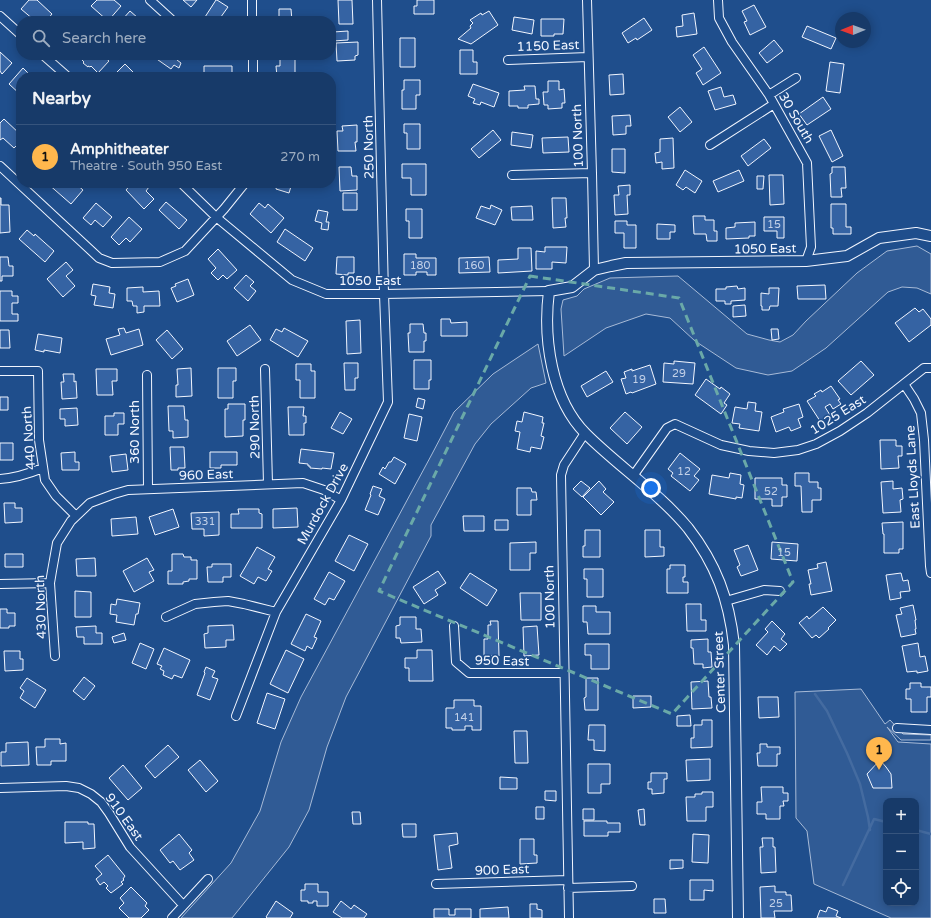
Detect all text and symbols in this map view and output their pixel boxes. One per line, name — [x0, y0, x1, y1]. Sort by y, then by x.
north arrow — [835, 12, 871, 48]
search box — [16, 16, 336, 60]
icon: search — [30, 27, 52, 49]
text: Search here — [62, 29, 146, 47]
street label: 1150 East — [516, 37, 580, 55]
text: Nearby — [32, 88, 91, 109]
street label: 30 South — [775, 90, 817, 146]
street label: 100 North — [569, 104, 587, 168]
street label: 250 North — [360, 115, 378, 179]
text: Amphitheater — [70, 140, 169, 158]
text: 1 — [41, 149, 49, 165]
text: 270 m — [280, 149, 320, 165]
text: Theatre · South 950 East — [70, 158, 222, 174]
house number: 15 — [767, 218, 781, 231]
street label: 1050 East — [734, 240, 797, 258]
house number: 180 — [410, 259, 430, 272]
house number: 160 — [464, 259, 484, 272]
street label: 1050 East — [339, 273, 401, 289]
house number: 29 — [672, 367, 686, 380]
house number: 19 — [632, 373, 646, 386]
street label: 1025 East — [807, 392, 869, 438]
street label: 290 North — [246, 395, 264, 459]
street label: 360 North — [127, 400, 143, 464]
street label: 440 North — [19, 406, 39, 470]
street label: East Lloyds Lane — [902, 425, 924, 529]
street label: Murdock Drive — [294, 460, 352, 548]
house number: 12 — [677, 465, 691, 478]
street label: 960 East — [178, 466, 234, 484]
your location — [641, 478, 661, 498]
house number: 52 — [764, 485, 778, 498]
house number: 331 — [195, 515, 215, 528]
house number: 15 — [777, 546, 791, 559]
street label: 100 North — [541, 565, 559, 629]
street label: 430 North — [32, 575, 50, 639]
street label: Center Street — [711, 631, 729, 713]
street label: 950 East — [475, 653, 529, 669]
house number: 141 — [454, 711, 474, 724]
pin: 1 — [866, 737, 892, 770]
street label: 910 East — [101, 790, 147, 844]
map controls — [883, 798, 919, 906]
button: + — [883, 798, 919, 834]
button: − — [883, 834, 919, 870]
street label: 900 East — [474, 861, 530, 879]
button: locate — [883, 870, 919, 906]
house number: 25 — [769, 897, 783, 910]

